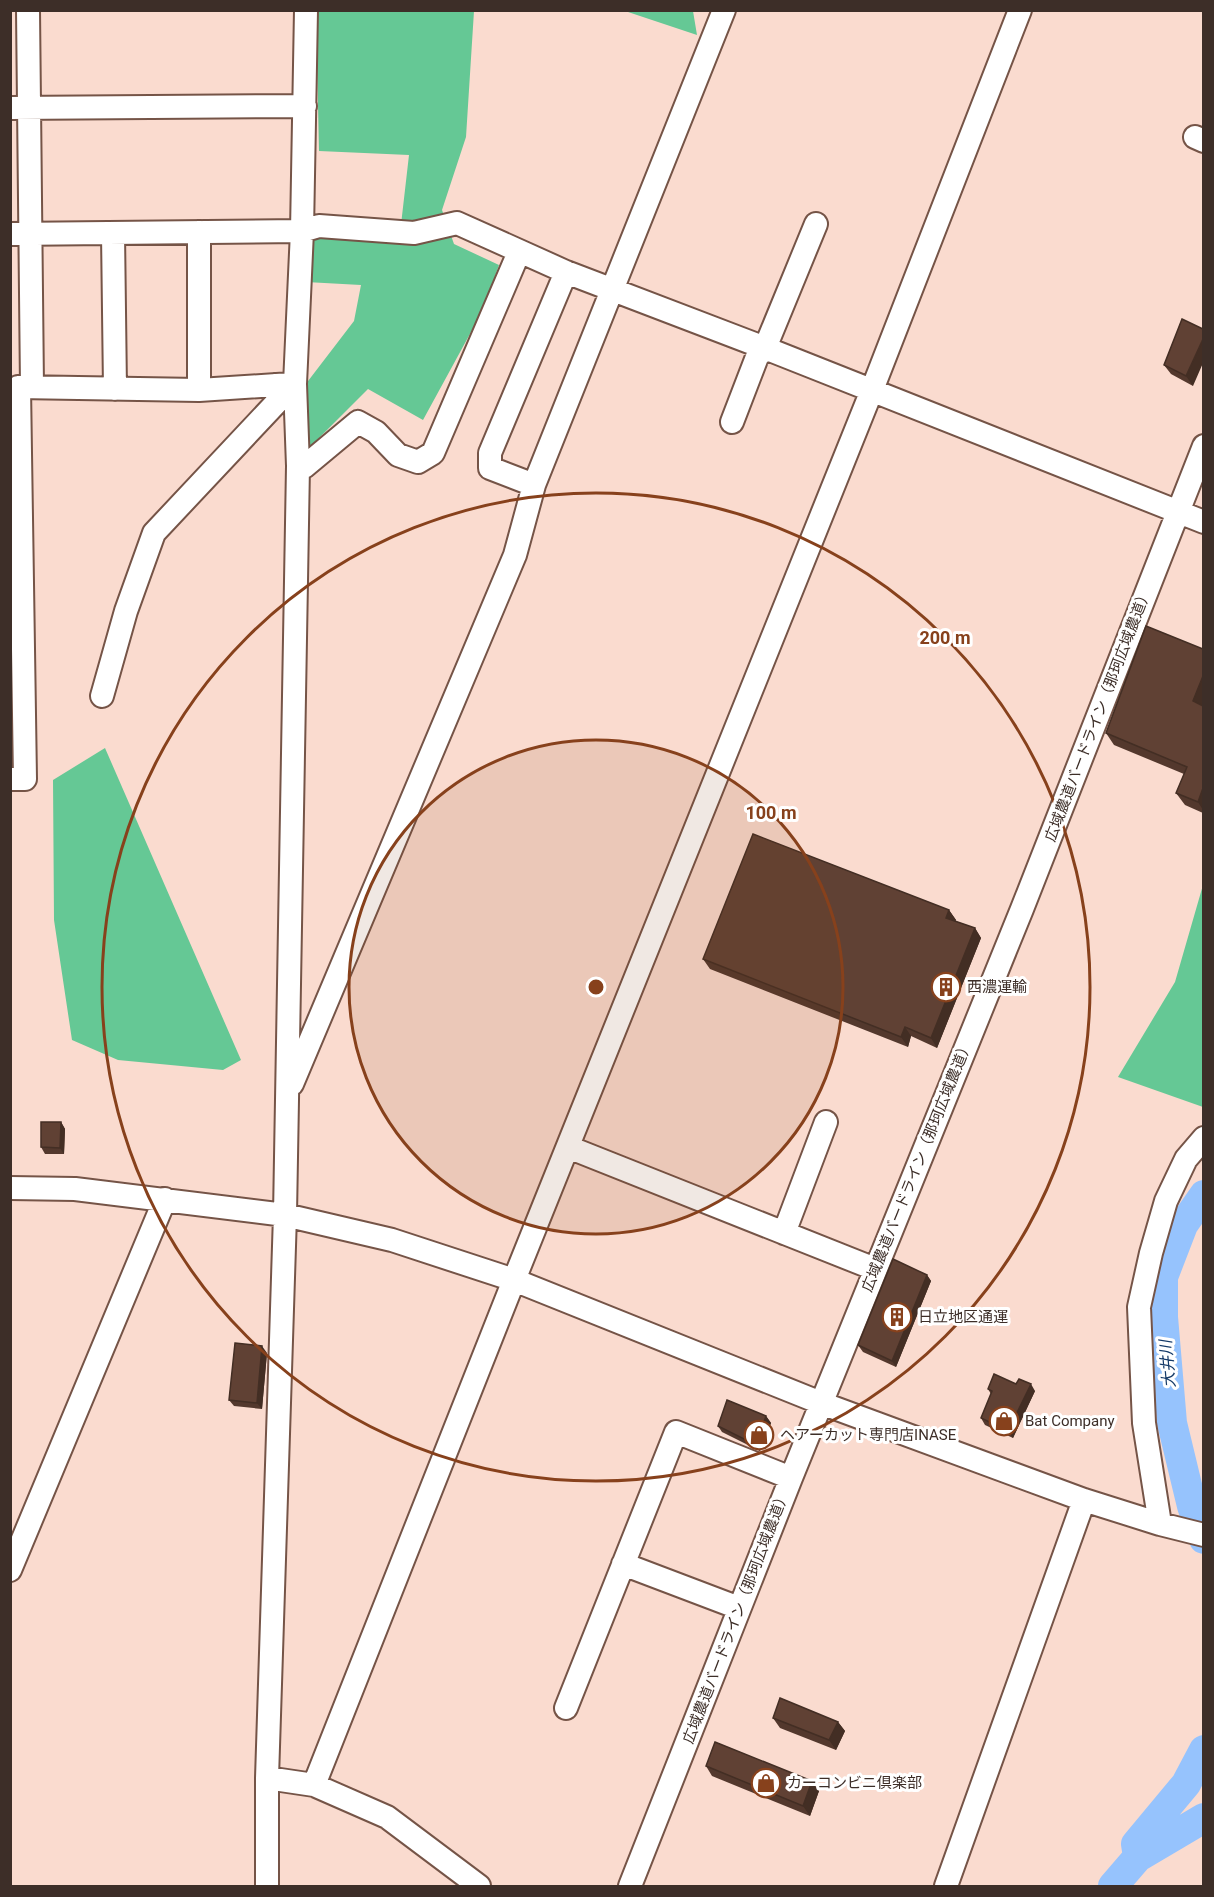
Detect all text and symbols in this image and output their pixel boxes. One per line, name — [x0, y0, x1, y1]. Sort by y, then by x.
street label: 広域農道バードライン（那珂広域農道） — [1041, 586, 1155, 844]
text: 200 m — [919, 627, 971, 648]
text: 100 m — [745, 802, 797, 823]
building icon: 西濃運輸 — [930, 971, 962, 1003]
centre of rings — [586, 977, 606, 997]
place label: 西濃運輸 — [967, 978, 1027, 996]
street label: 広域農道バードライン（那珂広域農道） — [858, 1037, 976, 1295]
building icon: 日立地区通運 — [881, 1301, 913, 1333]
place label: 日立地区通運 — [918, 1308, 1008, 1326]
water label: 大井川 — [1156, 1337, 1179, 1389]
shop icon: Bat Company — [988, 1405, 1020, 1437]
place label: Bat Company — [1025, 1412, 1115, 1430]
shop icon: ヘアーカット専門店INASE — [743, 1419, 775, 1451]
place label: ヘアーカット専門店INASE — [780, 1426, 957, 1444]
street label: 広域農道バードライン（那珂広域農道） — [679, 1488, 793, 1746]
shop icon: カーコンビニ倶楽部 — [750, 1767, 782, 1799]
place label: カーコンビニ倶楽部 — [787, 1774, 922, 1792]

